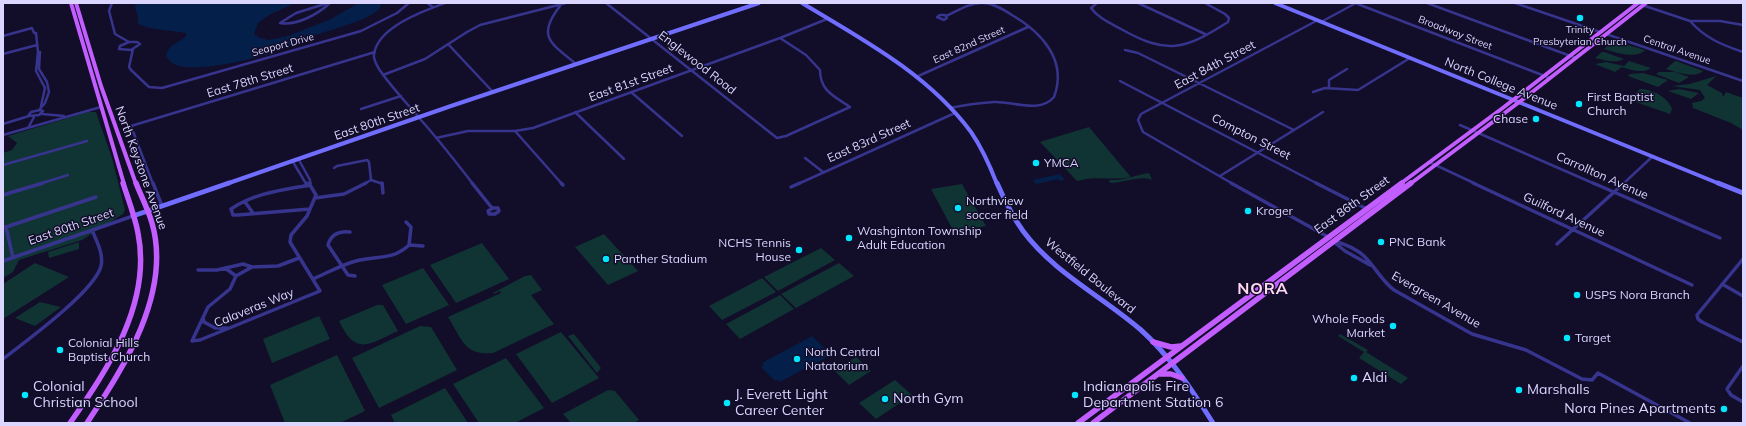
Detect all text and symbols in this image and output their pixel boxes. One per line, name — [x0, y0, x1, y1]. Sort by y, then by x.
street label: Broadway Street — [1416, 13, 1494, 53]
marker: Trinity Presbyterian Church — [1575, 13, 1585, 23]
street label: East 82nd Street — [931, 24, 1007, 66]
place label: Trinity Presbyterian Church — [1533, 24, 1627, 48]
street label: Englewood Road — [655, 28, 739, 98]
street label: Seaport Drive — [251, 31, 315, 59]
street label: Central Avenue — [1642, 33, 1712, 67]
street label: East 84th Street — [1172, 38, 1258, 92]
street label: North College Avenue — [1442, 55, 1560, 113]
street label: East 78th Street — [205, 61, 295, 101]
street label: East 81st Street — [587, 61, 675, 105]
place label: First Baptist Church — [1587, 90, 1654, 118]
marker: First Baptist Church — [1574, 99, 1584, 109]
street label: East 80th Street — [332, 101, 422, 143]
street label: North Keystone Avenue — [112, 104, 170, 232]
street label: Compton Street — [1209, 111, 1293, 163]
place label: Chase — [1493, 112, 1528, 126]
marker: Chase — [1531, 114, 1541, 124]
street label: East 83rd Street — [825, 116, 913, 166]
street label: Carrollton Avenue — [1554, 149, 1650, 203]
place label: YMCA — [1044, 156, 1079, 170]
marker: YMCA — [1031, 158, 1041, 168]
street label: East 86th Street — [1312, 173, 1392, 237]
street label: Guilford Avenue — [1521, 190, 1607, 240]
place label: Northview soccer field — [966, 194, 1028, 222]
marker: Northview soccer field — [953, 203, 963, 213]
place label: Kroger — [1256, 204, 1293, 218]
street label: East 80th Street — [26, 206, 116, 248]
marker: Kroger — [1243, 206, 1253, 216]
place label: Washginton Township Adult Education — [857, 224, 982, 252]
marker: Washginton Township Adult Education — [844, 233, 854, 243]
street label: Westfield Boulevard — [1042, 235, 1138, 317]
place label: PNC Bank — [1389, 235, 1446, 249]
place label: NCHS Tennis House — [718, 236, 791, 264]
marker: PNC Bank — [1376, 237, 1386, 247]
marker: NCHS Tennis House — [794, 245, 804, 255]
place label: Panther Stadium — [614, 252, 707, 266]
marker: Panther Stadium — [601, 254, 611, 264]
street label: Evergreen Avenue — [1389, 269, 1483, 331]
district label: NORA — [1237, 279, 1289, 299]
street label: Calaveras Way — [212, 285, 296, 331]
place label: USPS Nora Branch — [1585, 288, 1690, 302]
marker: USPS Nora Branch — [1572, 290, 1582, 300]
place label: Whole Foods Market — [1312, 312, 1385, 340]
marker: Whole Foods Market — [1388, 321, 1398, 331]
place label: Target — [1575, 331, 1611, 345]
marker: Target — [1562, 333, 1572, 343]
place label: Colonial Hills Baptist Church — [68, 336, 150, 364]
marker: Colonial Hills Baptist Church — [55, 345, 65, 355]
place label: North Central Natatorium — [805, 345, 880, 373]
marker: North Central Natatorium — [792, 354, 802, 364]
place label: Aldi — [1362, 370, 1387, 386]
marker: Aldi — [1349, 373, 1359, 383]
place label: Colonial Christian School — [33, 379, 138, 412]
place label: Indianapolis Fire Department Station 6 — [1083, 379, 1223, 412]
place label: Marshalls — [1527, 382, 1590, 398]
marker: Marshalls — [1514, 385, 1524, 395]
place label: J. Everett Light Career Center — [735, 387, 828, 420]
marker: Colonial Christian School — [20, 390, 30, 400]
marker: Indianapolis Fire Department Station 6 — [1070, 390, 1080, 400]
place label: North Gym — [893, 391, 964, 407]
marker: North Gym — [880, 394, 890, 404]
marker: J. Everett Light Career Center — [722, 398, 732, 408]
place label: Nora Pines Apartments — [1564, 401, 1716, 417]
marker: Nora Pines Apartments — [1719, 404, 1729, 414]

